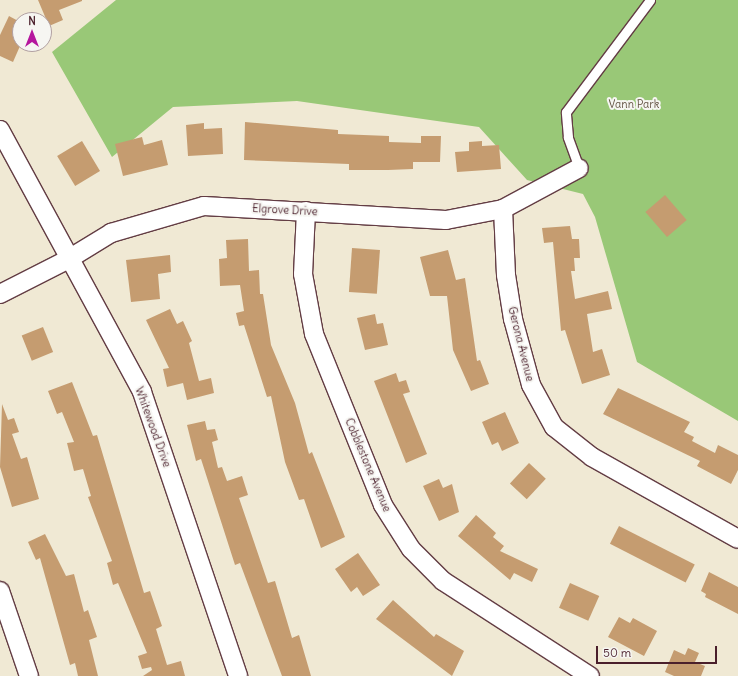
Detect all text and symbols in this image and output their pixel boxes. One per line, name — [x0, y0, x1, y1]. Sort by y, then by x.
north arrow — [12, 12, 52, 52]
text: N — [28, 14, 36, 28]
park label: Vann Park — [609, 97, 659, 111]
street label: Elgrove Drive — [252, 202, 318, 218]
street label: Gerona Avenue — [505, 305, 537, 383]
street label: Whitewood Drive — [132, 385, 174, 469]
street label: Cobblestone Avenue — [342, 416, 394, 514]
scale bar — [598, 638, 719, 664]
text: 50 m — [603, 645, 631, 660]

